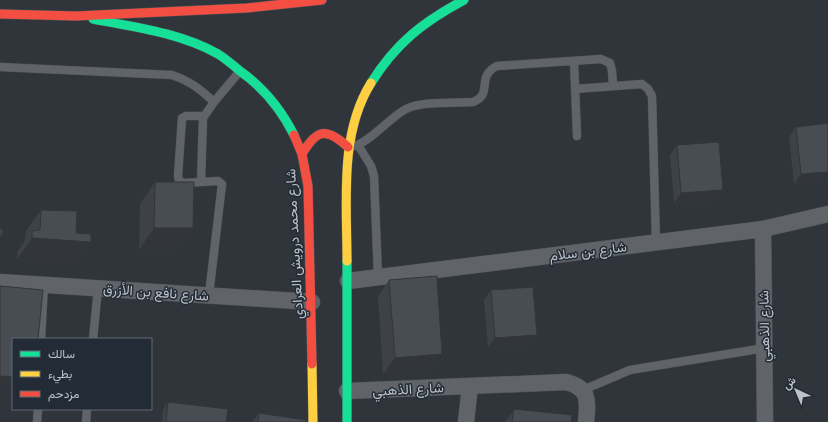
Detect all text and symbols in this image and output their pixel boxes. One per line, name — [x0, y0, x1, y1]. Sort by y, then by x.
street label: شارع محمد درويش العرادي — [280, 168, 310, 320]
street label: شارع بن سلام — [548, 236, 628, 267]
street label: شارع نافع بن الأزرق — [102, 278, 210, 307]
street label: شارع الذهبي — [753, 290, 777, 362]
legend — [12, 338, 152, 410]
text: سالك — [48, 345, 75, 362]
text: بطيء — [48, 365, 72, 384]
north arrow — [776, 370, 816, 410]
text: ش — [779, 372, 799, 393]
street label: شارع الذهبي — [372, 377, 444, 403]
text: مزدحم — [48, 385, 79, 402]

